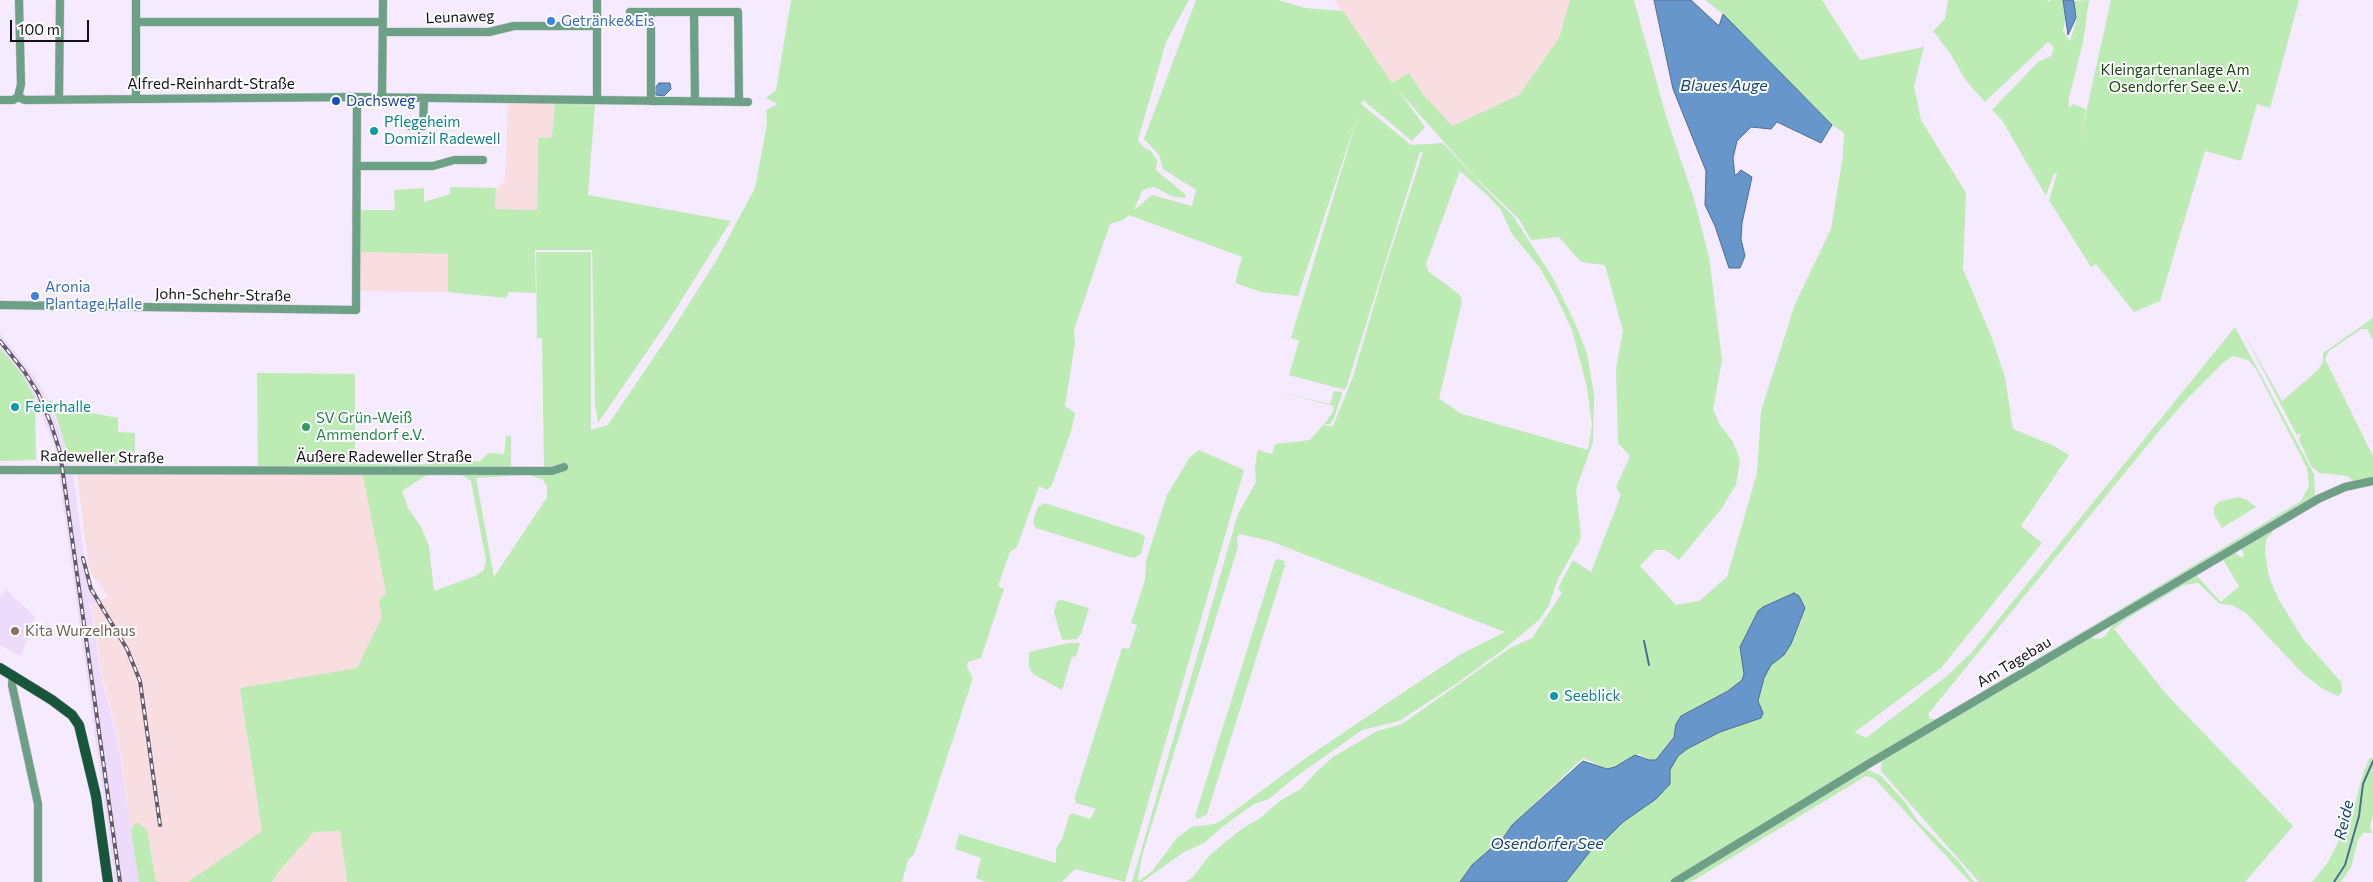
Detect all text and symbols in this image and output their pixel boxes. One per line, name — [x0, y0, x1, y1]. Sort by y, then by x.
street label: Leunaweg — [425, 7, 495, 27]
scale bar — [12, 10, 91, 42]
place label: Getränke&Eis — [561, 12, 654, 30]
marker: Getränke&Eis — [545, 15, 557, 27]
text: 100 m — [18, 20, 60, 38]
park label: Kleingartenanlage Am Osendorfer See e.V. — [2101, 61, 2249, 96]
street label: Alfred-Reinhardt-Straße — [127, 75, 295, 93]
water label: Blaues Auge — [1680, 76, 1768, 96]
place label: Dachsweg — [346, 92, 415, 110]
marker: Dachsweg — [330, 95, 342, 107]
place label: Pflegeheim Domizil Radewell — [384, 113, 500, 148]
marker: Pflegeheim Domizil Radewell — [368, 125, 380, 137]
place label: Aronia Plantage Halle — [45, 278, 142, 313]
street label: John-Schehr-Straße — [155, 285, 291, 305]
marker: Aronia Plantage Halle — [29, 290, 41, 302]
place label: Feierhalle — [25, 398, 91, 416]
marker: Feierhalle — [9, 401, 21, 413]
place label: SV Grün-Weiß Ammendorf e.V. — [316, 409, 425, 444]
marker: SV Grün-Weiß Ammendorf e.V. — [300, 421, 312, 433]
street label: Radeweller Straße — [40, 447, 164, 467]
street label: Äußere Radeweller Straße — [296, 448, 472, 466]
place label: Kita Wurzelhaus — [25, 622, 136, 640]
marker: Kita Wurzelhaus — [9, 625, 21, 637]
street label: Am Tagebau — [1974, 633, 2054, 691]
place label: Seeblick — [1564, 687, 1621, 705]
marker: Seeblick — [1548, 690, 1560, 702]
water label: Reide — [2330, 798, 2358, 842]
water label: Osendorfer See — [1490, 834, 1604, 854]

